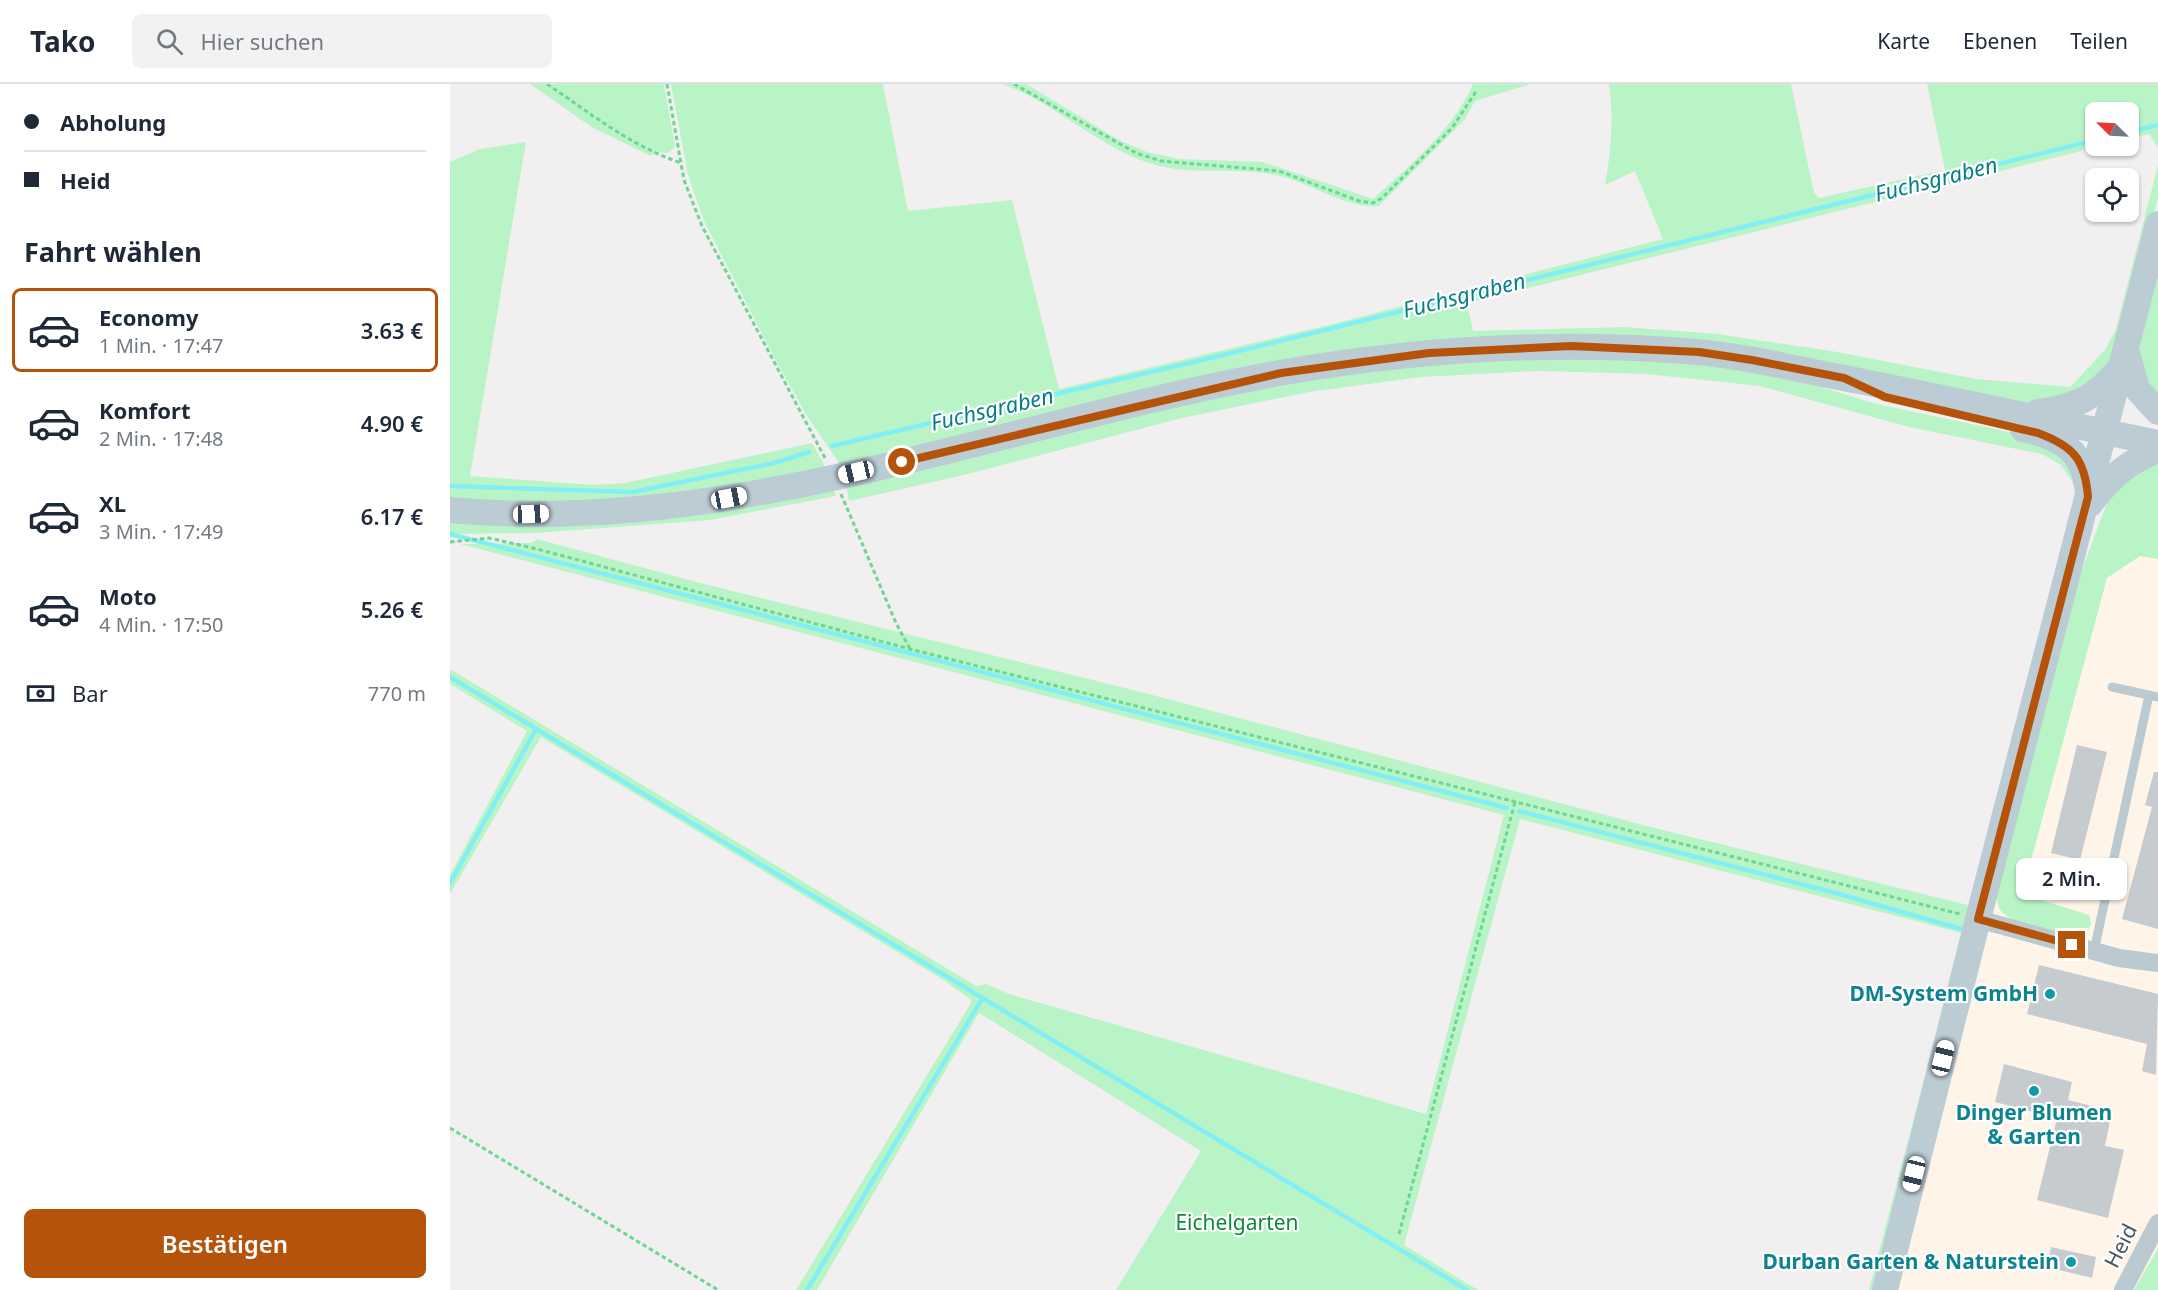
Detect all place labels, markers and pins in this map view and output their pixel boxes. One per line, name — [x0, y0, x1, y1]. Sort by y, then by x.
place label: DM-System GmbH — [1849, 979, 2038, 1007]
marker: DM-System GmbH — [2043, 987, 2057, 1001]
marker: Dinger Blumen & Garten — [2027, 1084, 2041, 1098]
place label: Dinger Blumen & Garten — [1956, 1098, 2112, 1150]
place label: Durban Garten & Naturstein — [1763, 1247, 2059, 1275]
marker: Durban Garten & Naturstein — [2064, 1255, 2078, 1269]

